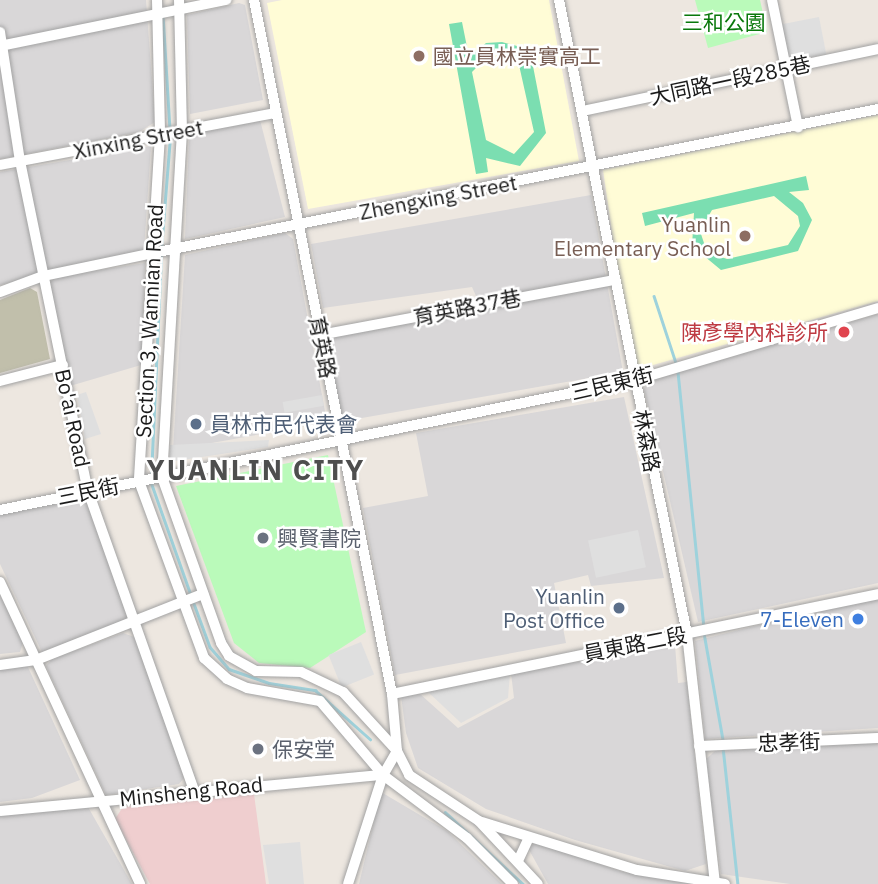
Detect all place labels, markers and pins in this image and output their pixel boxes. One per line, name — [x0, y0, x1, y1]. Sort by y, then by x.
place label: 國立員林崇實高工 — [433, 43, 601, 69]
marker: 國立員林崇實高工 — [411, 48, 427, 64]
place label: Yuanlin Elementary School — [554, 211, 731, 261]
marker: Yuanlin Elementary School — [737, 228, 753, 244]
place label: 陳彥學內科診所 — [681, 319, 828, 345]
marker: 陳彥學內科診所 — [834, 322, 854, 342]
place label: 員林市民代表會 — [210, 411, 357, 437]
marker: 員林市民代表會 — [188, 416, 204, 432]
place label: 興賢書院 — [277, 525, 361, 551]
marker: 興賢書院 — [255, 530, 271, 546]
place label: Yuanlin Post Office — [503, 583, 605, 633]
marker: Yuanlin Post Office — [611, 600, 627, 616]
place label: 7-Eleven — [760, 606, 844, 632]
marker: 7-Eleven — [850, 611, 866, 627]
place label: 保安堂 — [272, 736, 335, 762]
marker: 保安堂 — [250, 741, 266, 757]

